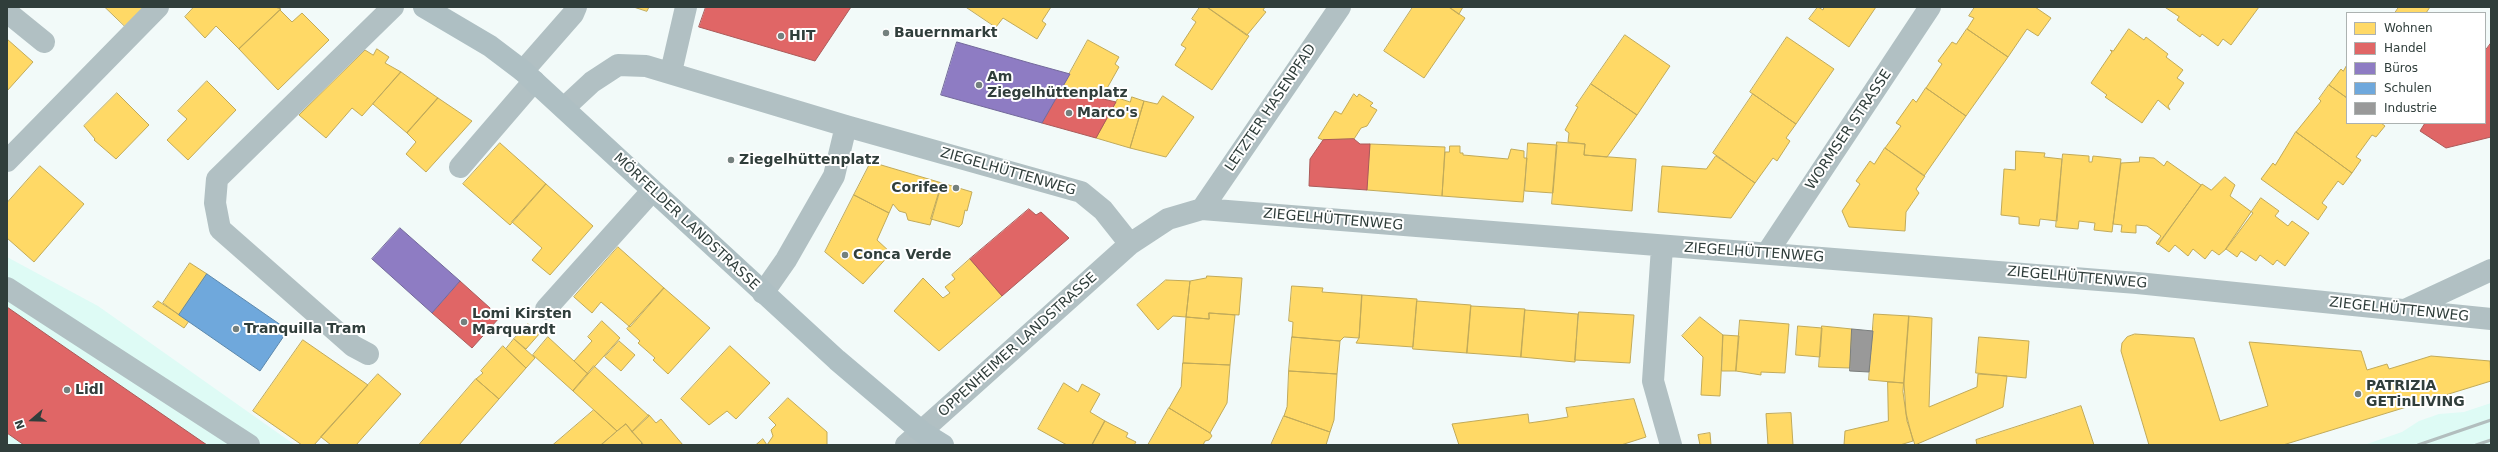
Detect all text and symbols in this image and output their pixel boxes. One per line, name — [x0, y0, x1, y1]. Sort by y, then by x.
legend — [2346, 12, 2486, 124]
text: Wohnen — [2384, 21, 2433, 35]
place label: Bauernmarkt — [894, 25, 997, 41]
place label: HIT — [789, 28, 815, 44]
marker: Bauernmarkt — [881, 28, 891, 38]
marker: HIT — [776, 31, 786, 41]
street label: LETZTER HASENPFAD — [1222, 41, 1320, 175]
text: Handel — [2384, 41, 2426, 55]
text: Büros — [2384, 61, 2418, 75]
street label: WORMSER STRASSE — [1803, 67, 1895, 193]
place label: Am Ziegelhüttenplatz — [987, 69, 1128, 102]
marker: Am Ziegelhüttenplatz — [974, 80, 984, 90]
text: Schulen — [2384, 81, 2432, 95]
text: Industrie — [2384, 101, 2437, 115]
place label: Marco's — [1077, 105, 1138, 121]
marker: Marco's — [1064, 108, 1074, 118]
street label: ZIEGELHÜTTENWEG — [938, 145, 1078, 199]
street label: MÖRFELDER LANDSTRASSE — [610, 150, 762, 294]
place label: Ziegelhüttenplatz — [739, 152, 880, 168]
marker: Ziegelhüttenplatz — [726, 155, 736, 165]
place label: Corifee — [891, 180, 948, 196]
marker: Corifee — [951, 183, 961, 193]
street label: ZIEGELHÜTTENWEG — [1262, 206, 1404, 234]
street label: ZIEGELHÜTTENWEG — [1683, 240, 1825, 266]
place label: Conca Verde — [853, 247, 951, 263]
marker: Conca Verde — [840, 250, 850, 260]
street label: ZIEGELHÜTTENWEG — [2006, 264, 2148, 292]
street label: OPPENHEIMER LANDSTRASSE — [935, 269, 1101, 421]
street label: ZIEGELHÜTTENWEG — [2328, 294, 2470, 326]
place label: Lomi Kirsten Marquardt — [472, 306, 572, 338]
marker: Lomi Kirsten Marquardt — [459, 317, 469, 327]
place label: Tranquilla Tram — [244, 321, 366, 337]
marker: Tranquilla Tram — [231, 324, 241, 334]
place label: PATRIZIA GETinLIVING — [2366, 378, 2465, 410]
place label: Lidl — [75, 382, 104, 398]
marker: Lidl — [62, 385, 72, 395]
marker: PATRIZIA GETinLIVING — [2353, 389, 2363, 399]
north arrow — [12, 400, 52, 440]
text: N — [13, 418, 28, 431]

